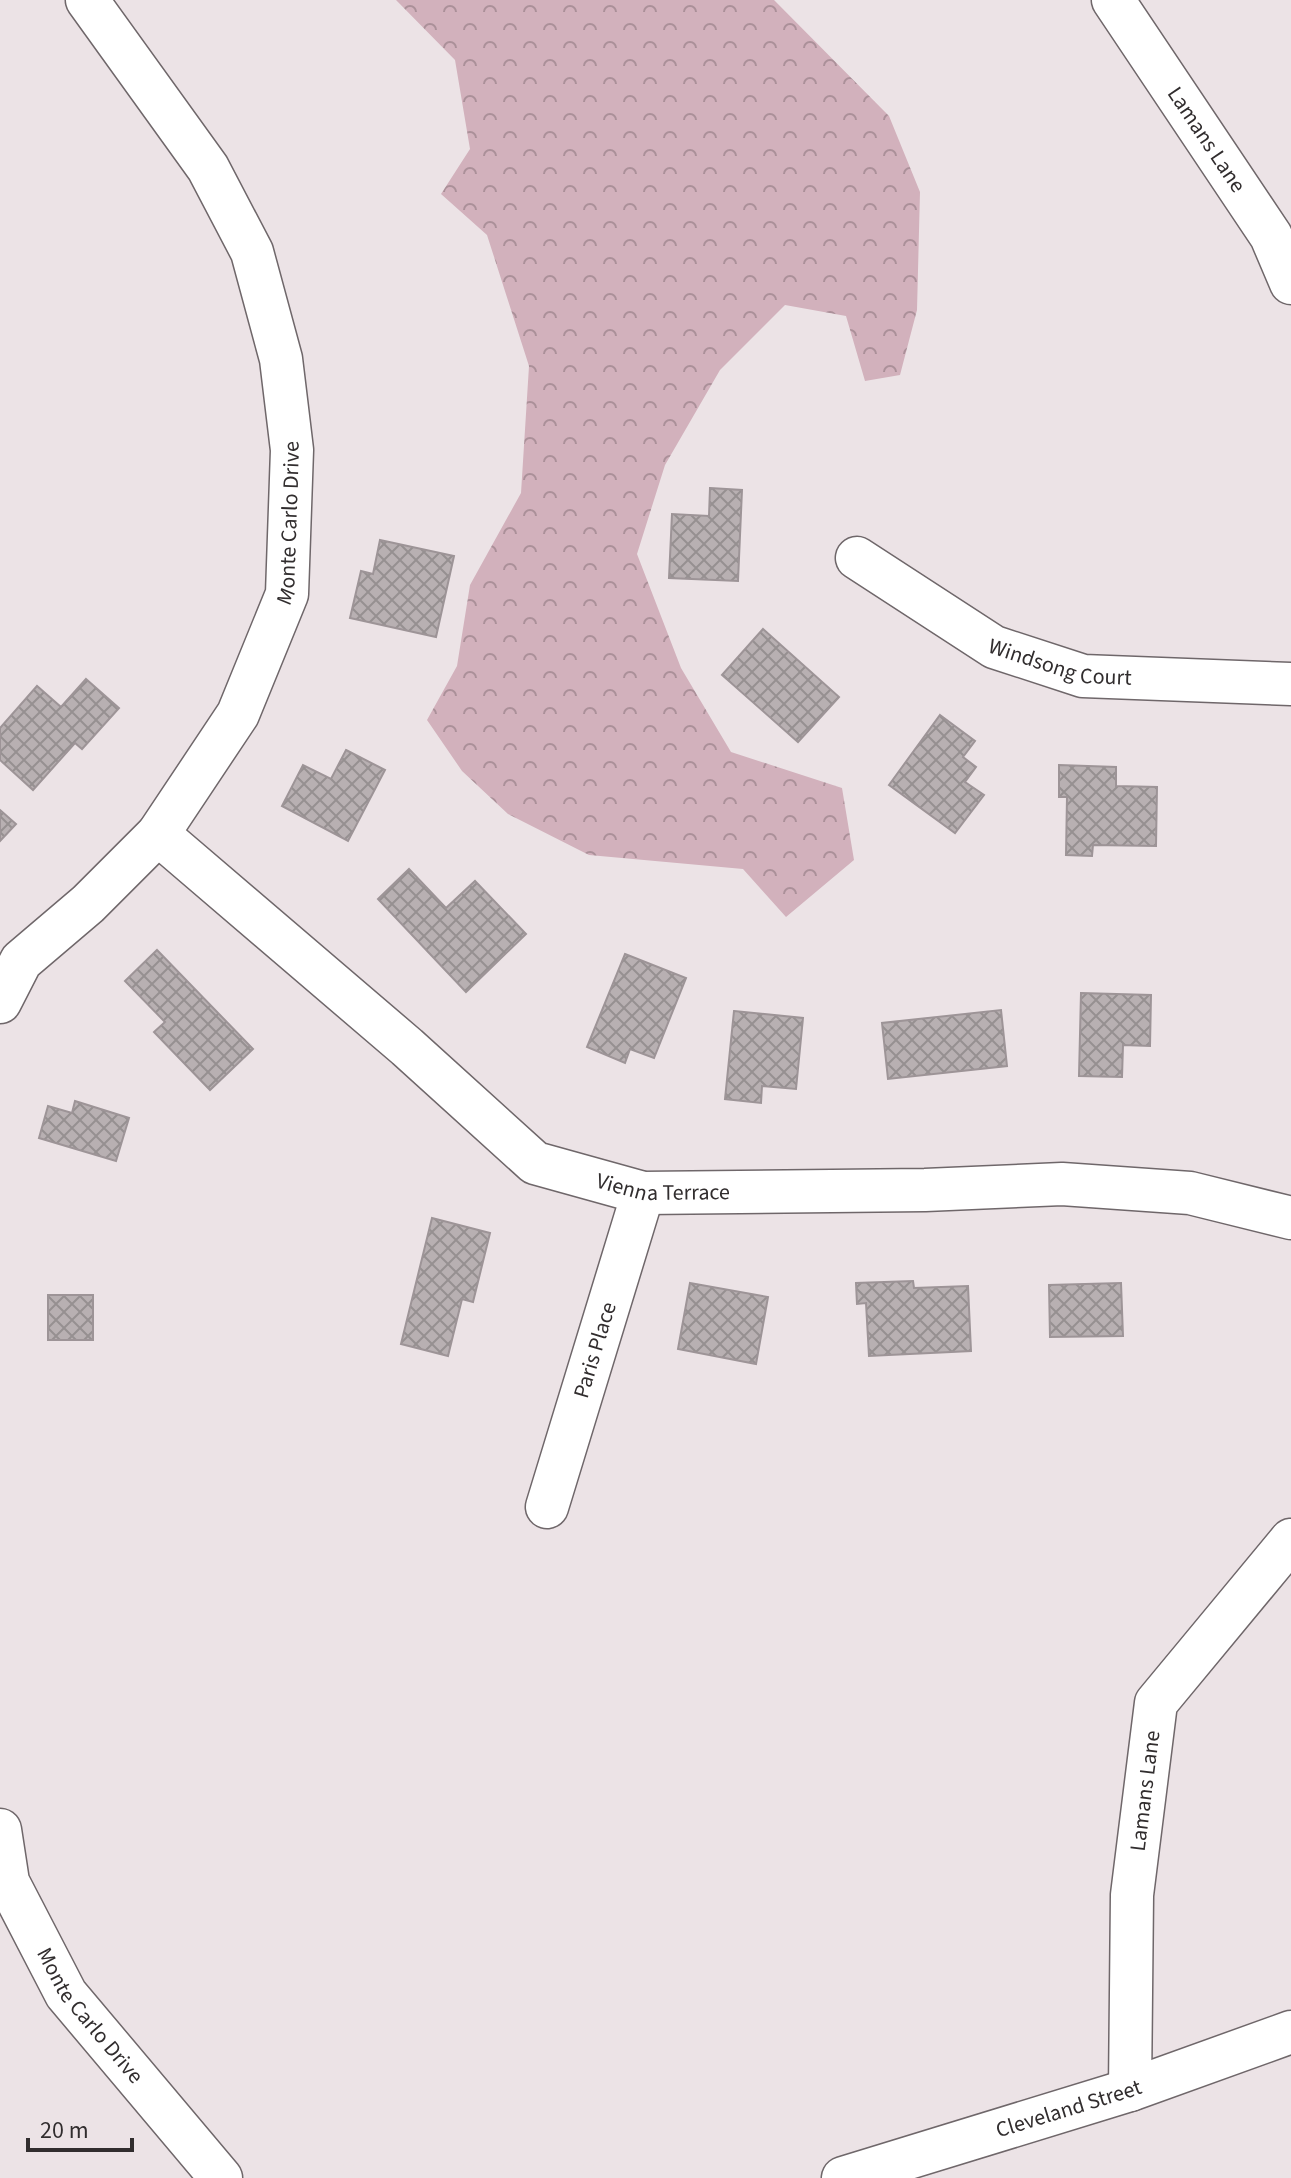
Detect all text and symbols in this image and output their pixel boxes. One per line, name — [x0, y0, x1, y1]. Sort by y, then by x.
street label: Lamans Lane — [1159, 80, 1254, 199]
street label: Monte Carlo Drive — [268, 439, 308, 610]
street label: Windsong Court — [984, 630, 1133, 694]
street label: Vienna Terrace — [593, 1165, 730, 1209]
street label: Paris Place — [565, 1298, 625, 1402]
street label: Lamans Lane — [1122, 1728, 1168, 1853]
street label: Monte Carlo Drive — [29, 1942, 151, 2091]
street label: Cleveland Street — [992, 2071, 1147, 2146]
scale bar — [28, 2102, 132, 2152]
text: 20 m — [40, 2113, 89, 2148]

